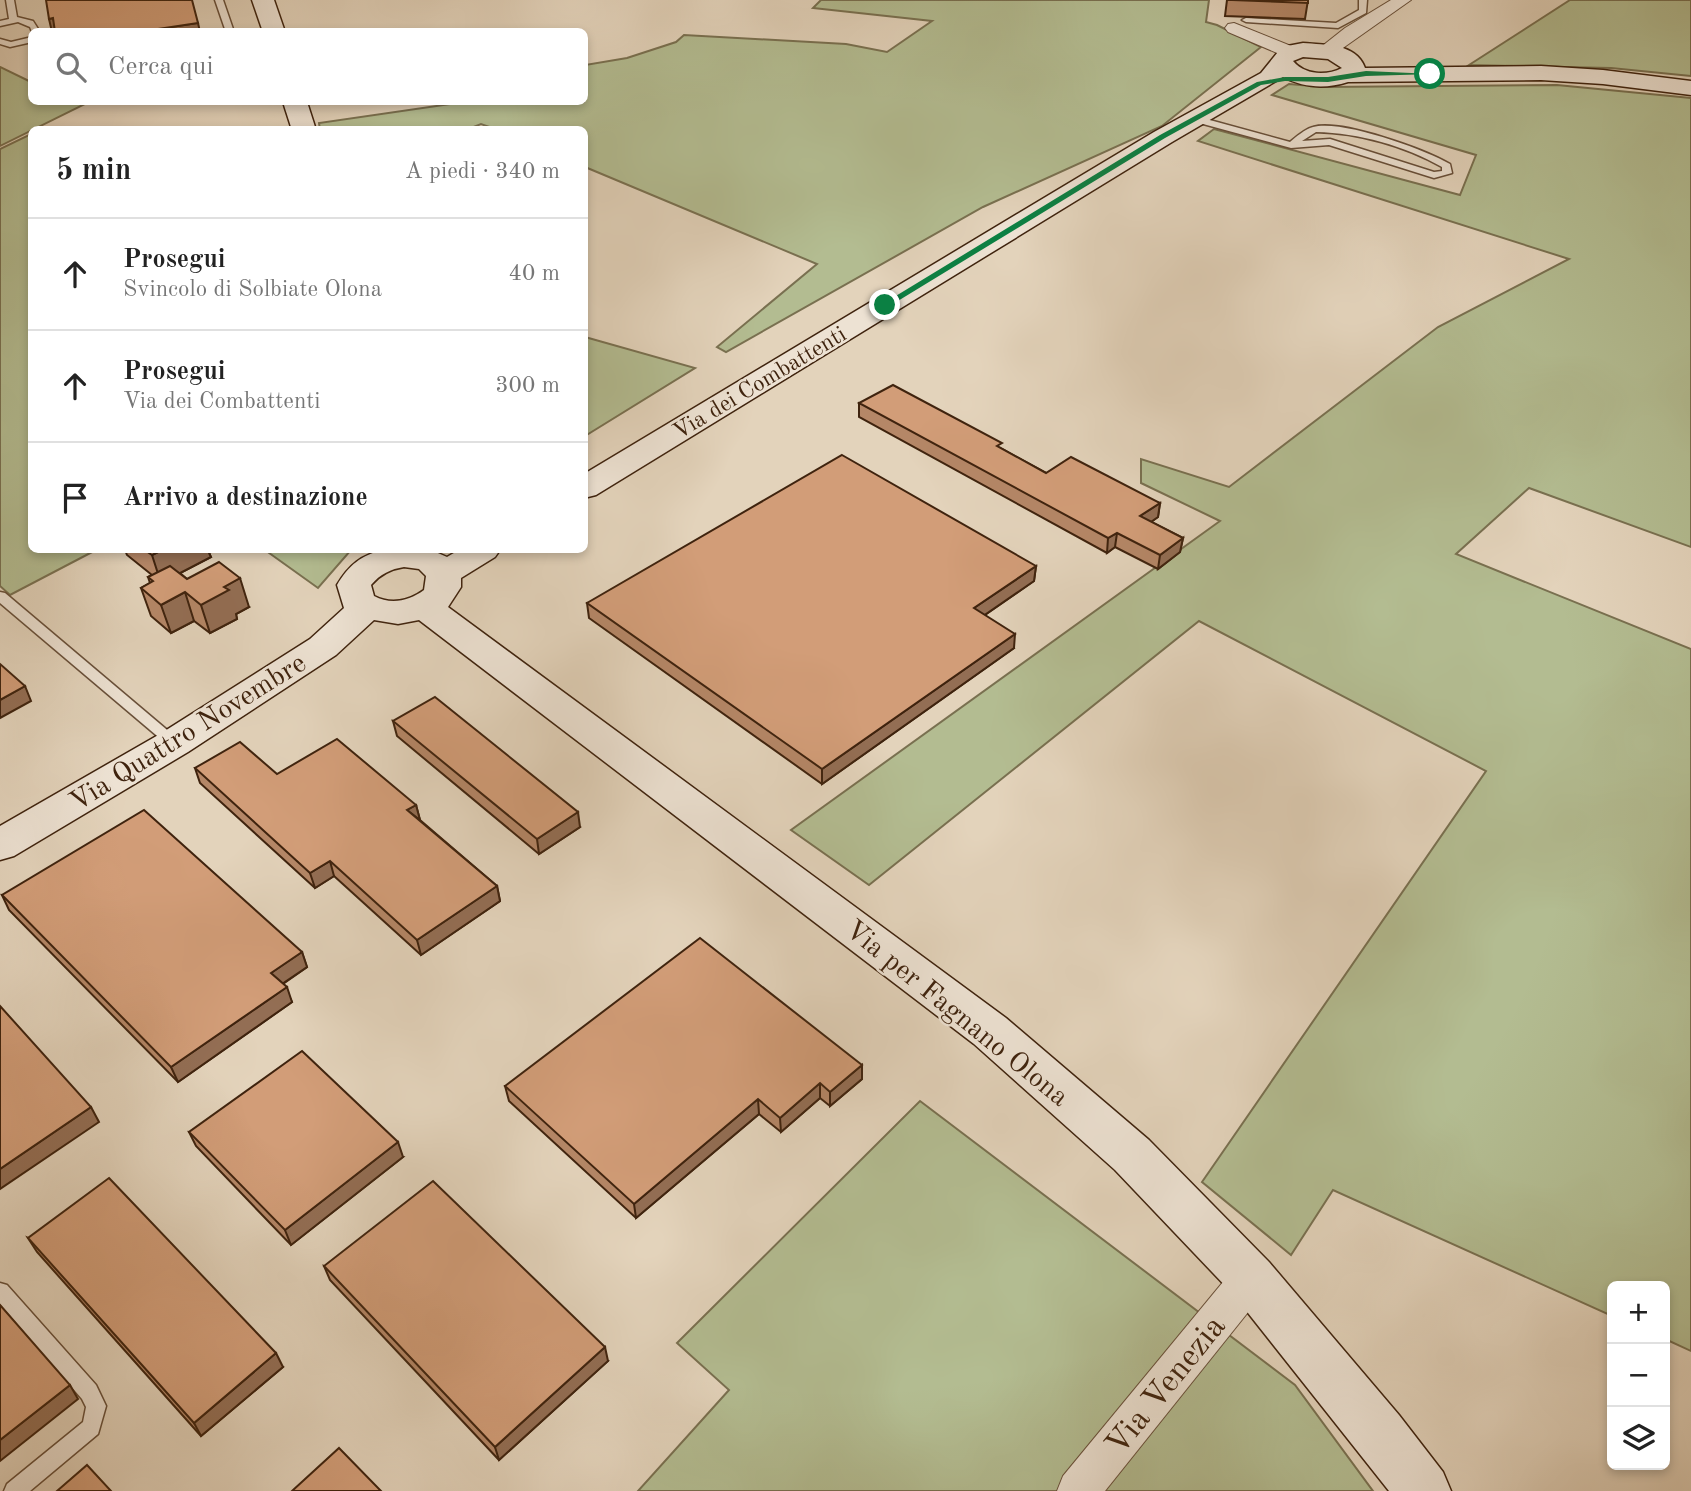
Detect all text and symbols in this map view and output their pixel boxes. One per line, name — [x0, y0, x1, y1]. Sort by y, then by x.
search box — [28, 28, 588, 105]
icon: search — [52, 48, 90, 86]
text: Cerca qui — [108, 54, 213, 80]
route start — [1414, 58, 1445, 89]
text: 5 min — [56, 156, 131, 186]
text: A piedi · 340 m — [405, 160, 560, 183]
text: Prosegui — [123, 247, 226, 273]
icon: ahead — [56, 255, 94, 293]
text: 40 m — [509, 262, 560, 285]
text: Svincolo di Solbiate Olona — [123, 278, 382, 301]
route end — [869, 289, 900, 320]
street label: Via dei Combattenti — [669, 323, 850, 444]
text: Prosegui — [123, 359, 226, 385]
icon: ahead — [56, 367, 94, 405]
text: 300 m — [495, 374, 560, 397]
text: Via dei Combattenti — [123, 390, 321, 413]
icon: arrive — [56, 479, 94, 517]
text: Arrivo a destinazione — [123, 485, 368, 511]
street label: Via Quattro Novembre — [66, 649, 312, 818]
street label: Via per Fagnano Olona — [839, 916, 1073, 1113]
map controls — [1607, 1281, 1670, 1470]
button: + — [1607, 1281, 1670, 1344]
street label: Via Venezia — [1101, 1310, 1233, 1462]
button: − — [1607, 1344, 1670, 1407]
button: layers — [1607, 1407, 1670, 1470]

